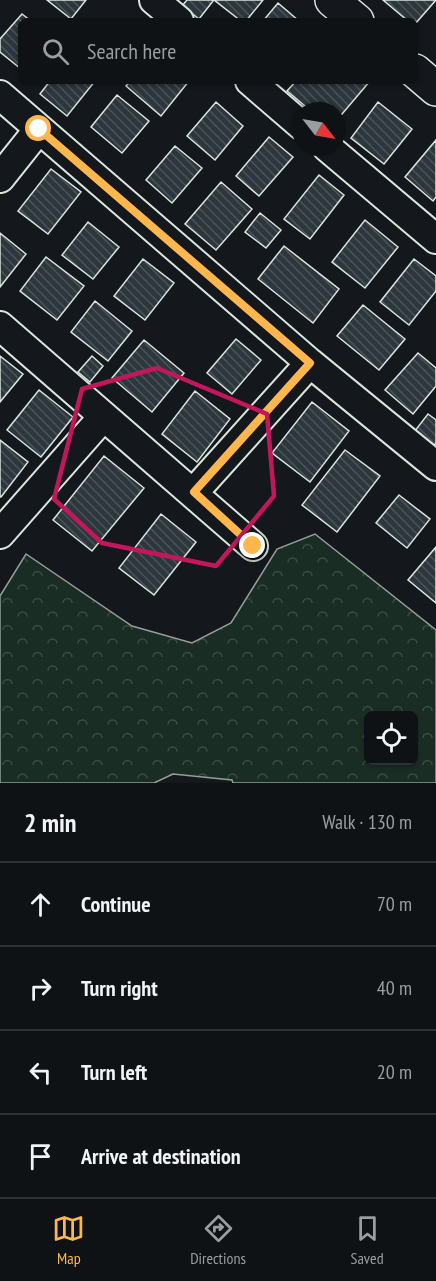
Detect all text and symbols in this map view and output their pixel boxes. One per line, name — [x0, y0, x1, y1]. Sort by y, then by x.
search box — [18, 18, 418, 84]
icon: search — [39, 35, 72, 68]
text: Search here — [87, 37, 176, 65]
north arrow — [292, 102, 346, 156]
route start — [25, 115, 51, 141]
route end — [239, 532, 265, 558]
map controls — [364, 711, 418, 765]
button: locate — [364, 711, 418, 765]
text: 2 min — [24, 806, 77, 839]
text: Walk · 130 m — [322, 809, 412, 835]
icon: ahead — [24, 888, 57, 921]
text: Continue — [81, 890, 151, 918]
text: 70 m — [377, 891, 412, 917]
icon: right — [24, 972, 57, 1005]
text: Turn right — [81, 974, 158, 1002]
text: 40 m — [377, 975, 412, 1001]
icon: left — [24, 1056, 57, 1089]
text: Turn left — [81, 1058, 147, 1086]
text: 20 m — [377, 1059, 412, 1085]
icon: arrive — [24, 1140, 57, 1173]
text: Arrive at destination — [81, 1142, 241, 1170]
tab: Map — [52, 1212, 85, 1268]
tab: Directions — [190, 1212, 246, 1268]
tab: Saved — [351, 1212, 384, 1268]

